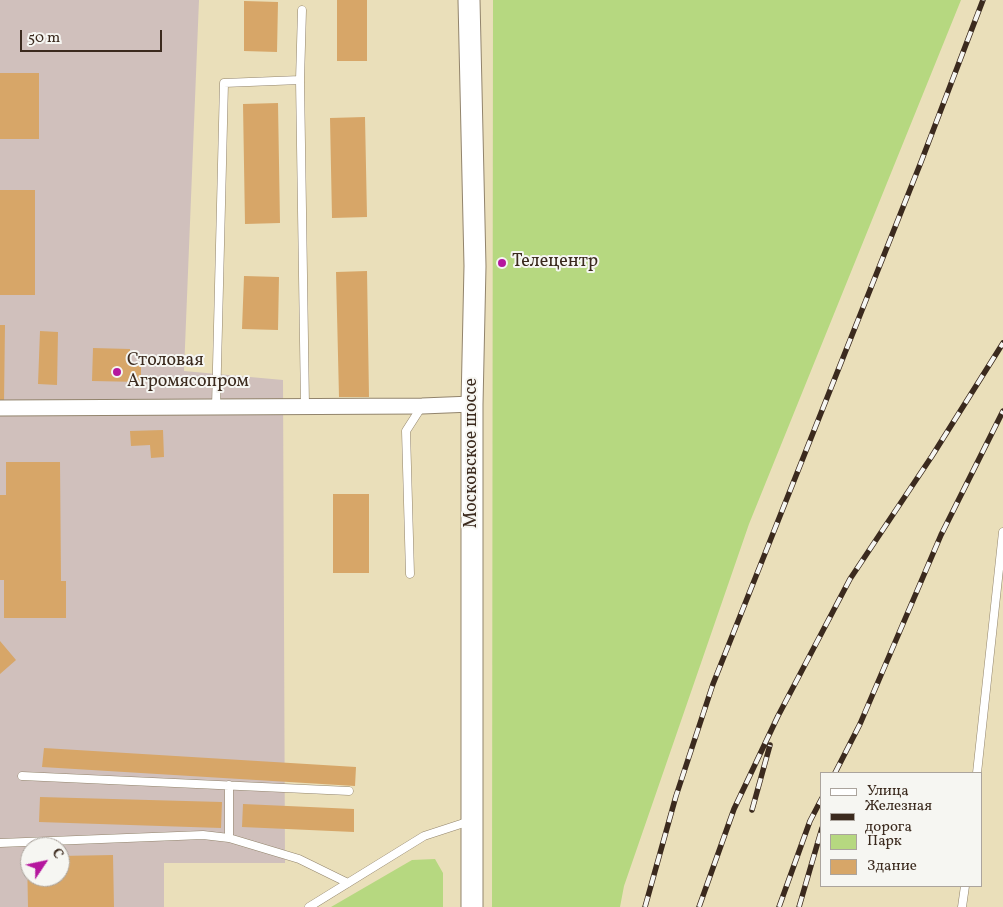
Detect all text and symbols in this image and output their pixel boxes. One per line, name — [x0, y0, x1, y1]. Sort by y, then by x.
scale bar — [22, 20, 165, 52]
text: 50 m — [28, 28, 60, 49]
place label: Телецентр — [512, 252, 598, 274]
marker: Телецентр — [496, 257, 508, 269]
place label: Столовая Агромясопром — [127, 351, 249, 394]
marker: Столовая Агромясопром — [111, 366, 123, 378]
street label: Московское шоссе — [462, 378, 484, 528]
legend — [820, 772, 983, 887]
text: Улица — [867, 781, 909, 802]
text: Железная дорога — [865, 796, 932, 838]
text: Парк — [867, 831, 902, 852]
north arrow — [20, 837, 70, 887]
text: С — [47, 845, 67, 863]
text: Здание — [867, 856, 917, 877]

